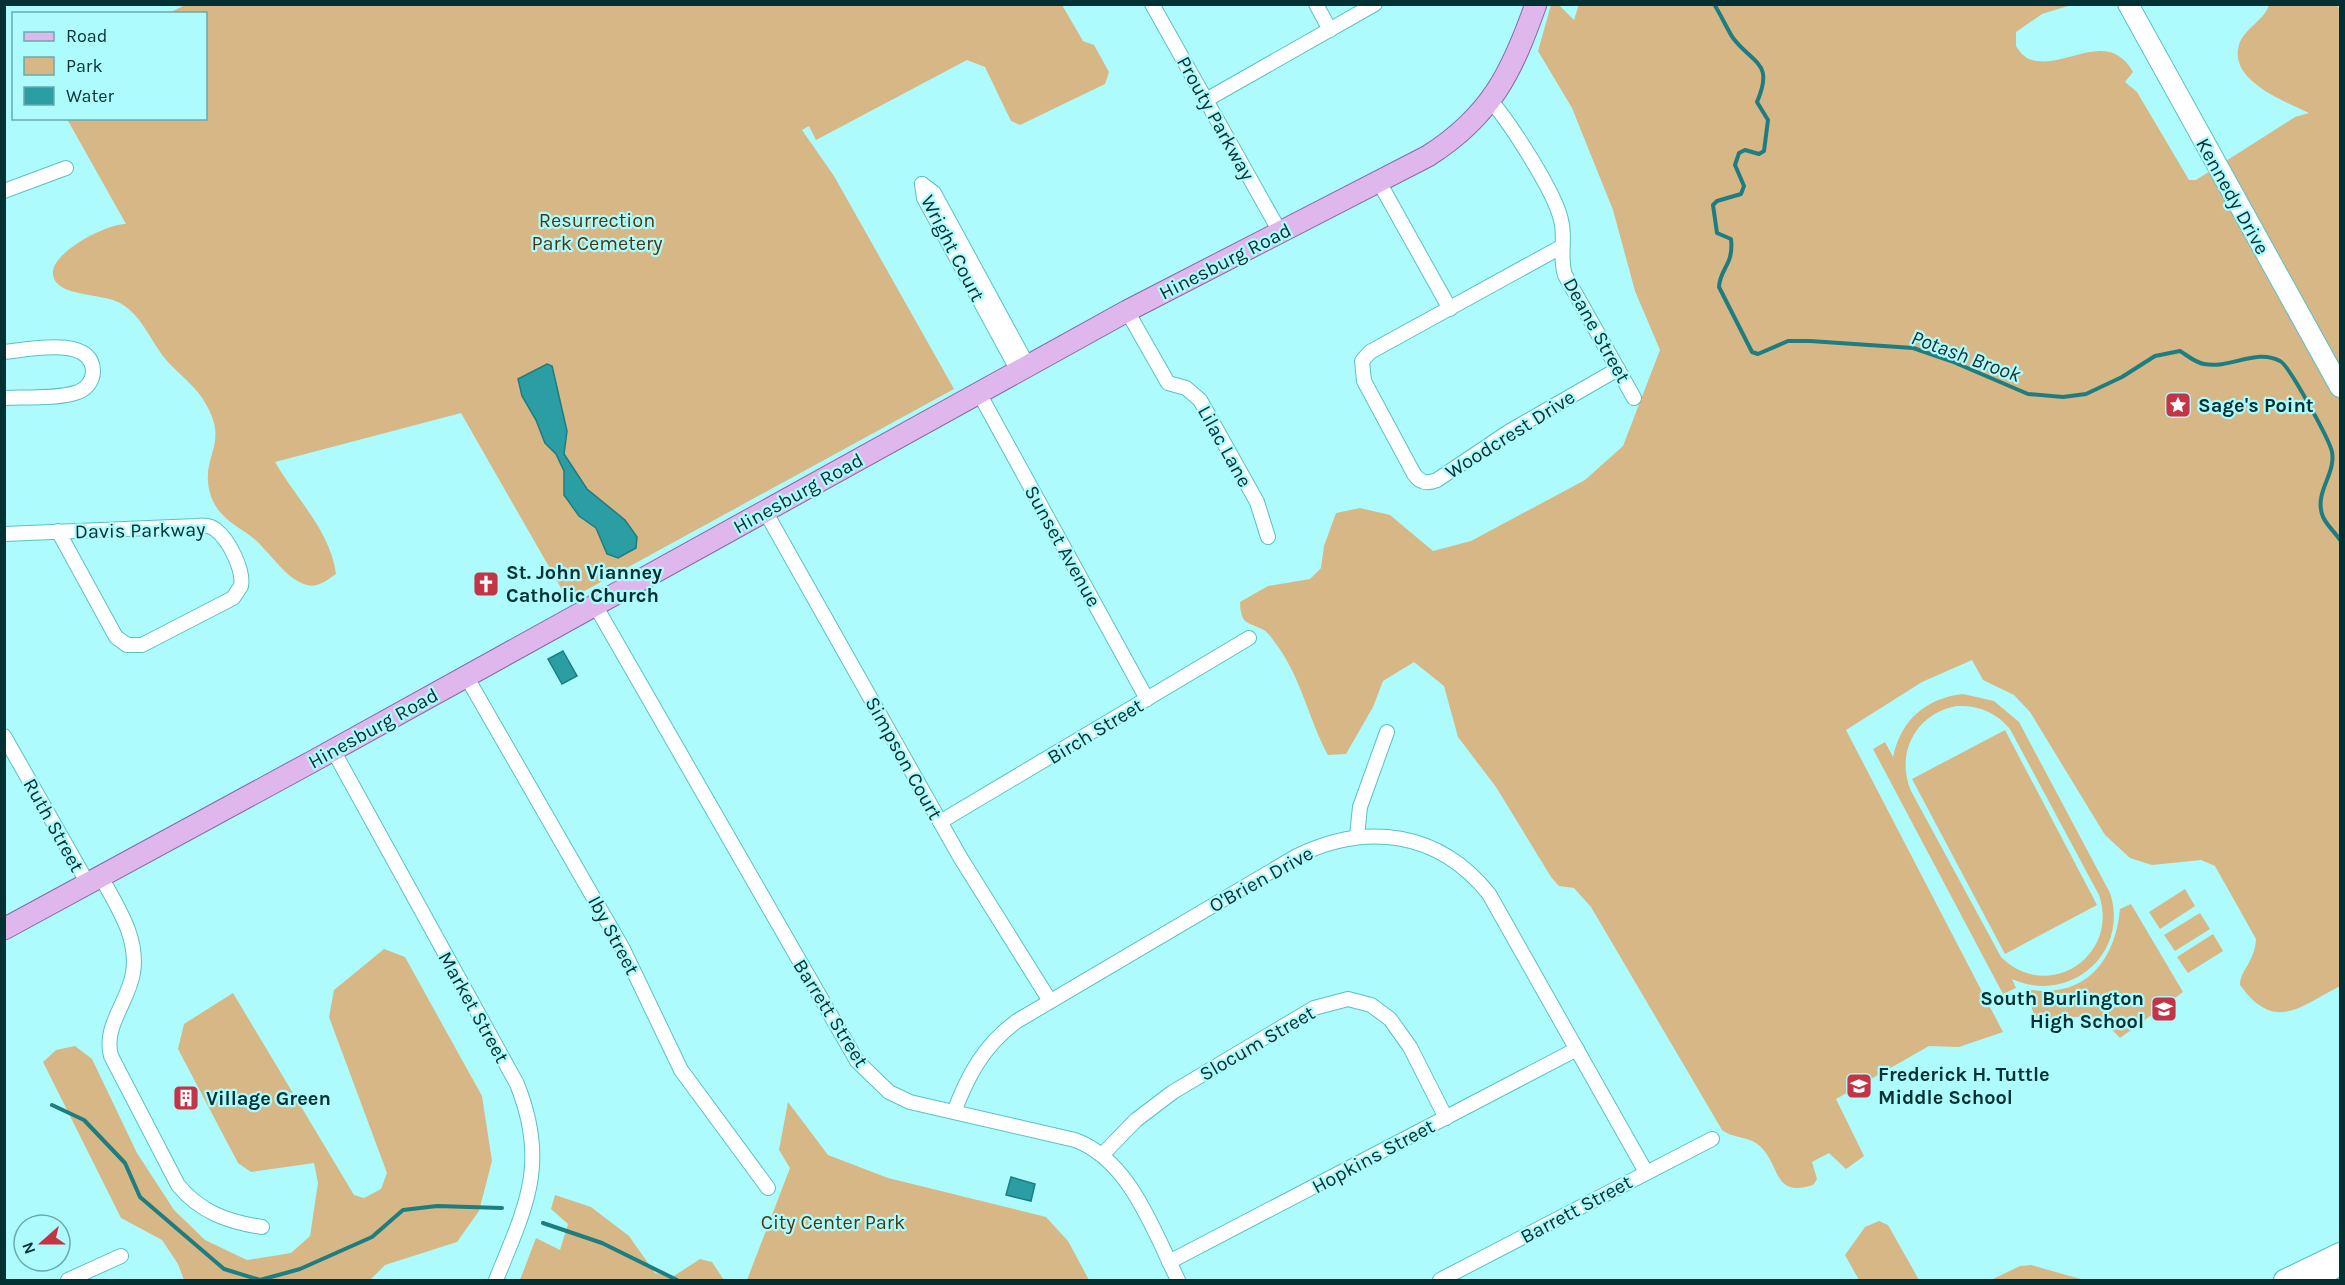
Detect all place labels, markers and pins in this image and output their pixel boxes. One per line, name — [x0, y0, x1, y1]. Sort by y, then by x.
place icon: Sage's Point — [2163, 390, 2193, 420]
place label: Sage's Point — [2198, 394, 2314, 417]
place label: St. John Vianney Catholic Church — [506, 561, 662, 607]
church icon: St. John Vianney Catholic Church — [471, 569, 501, 599]
place label: South Burlington High School — [1980, 987, 2144, 1033]
school or university icon: South Burlington High School — [2149, 994, 2179, 1024]
place label: Frederick H. Tuttle Middle School — [1878, 1063, 2050, 1109]
school or university icon: Frederick H. Tuttle Middle School — [1844, 1071, 1874, 1101]
building icon: Village Green — [171, 1083, 201, 1113]
place label: Village Green — [206, 1087, 331, 1110]

